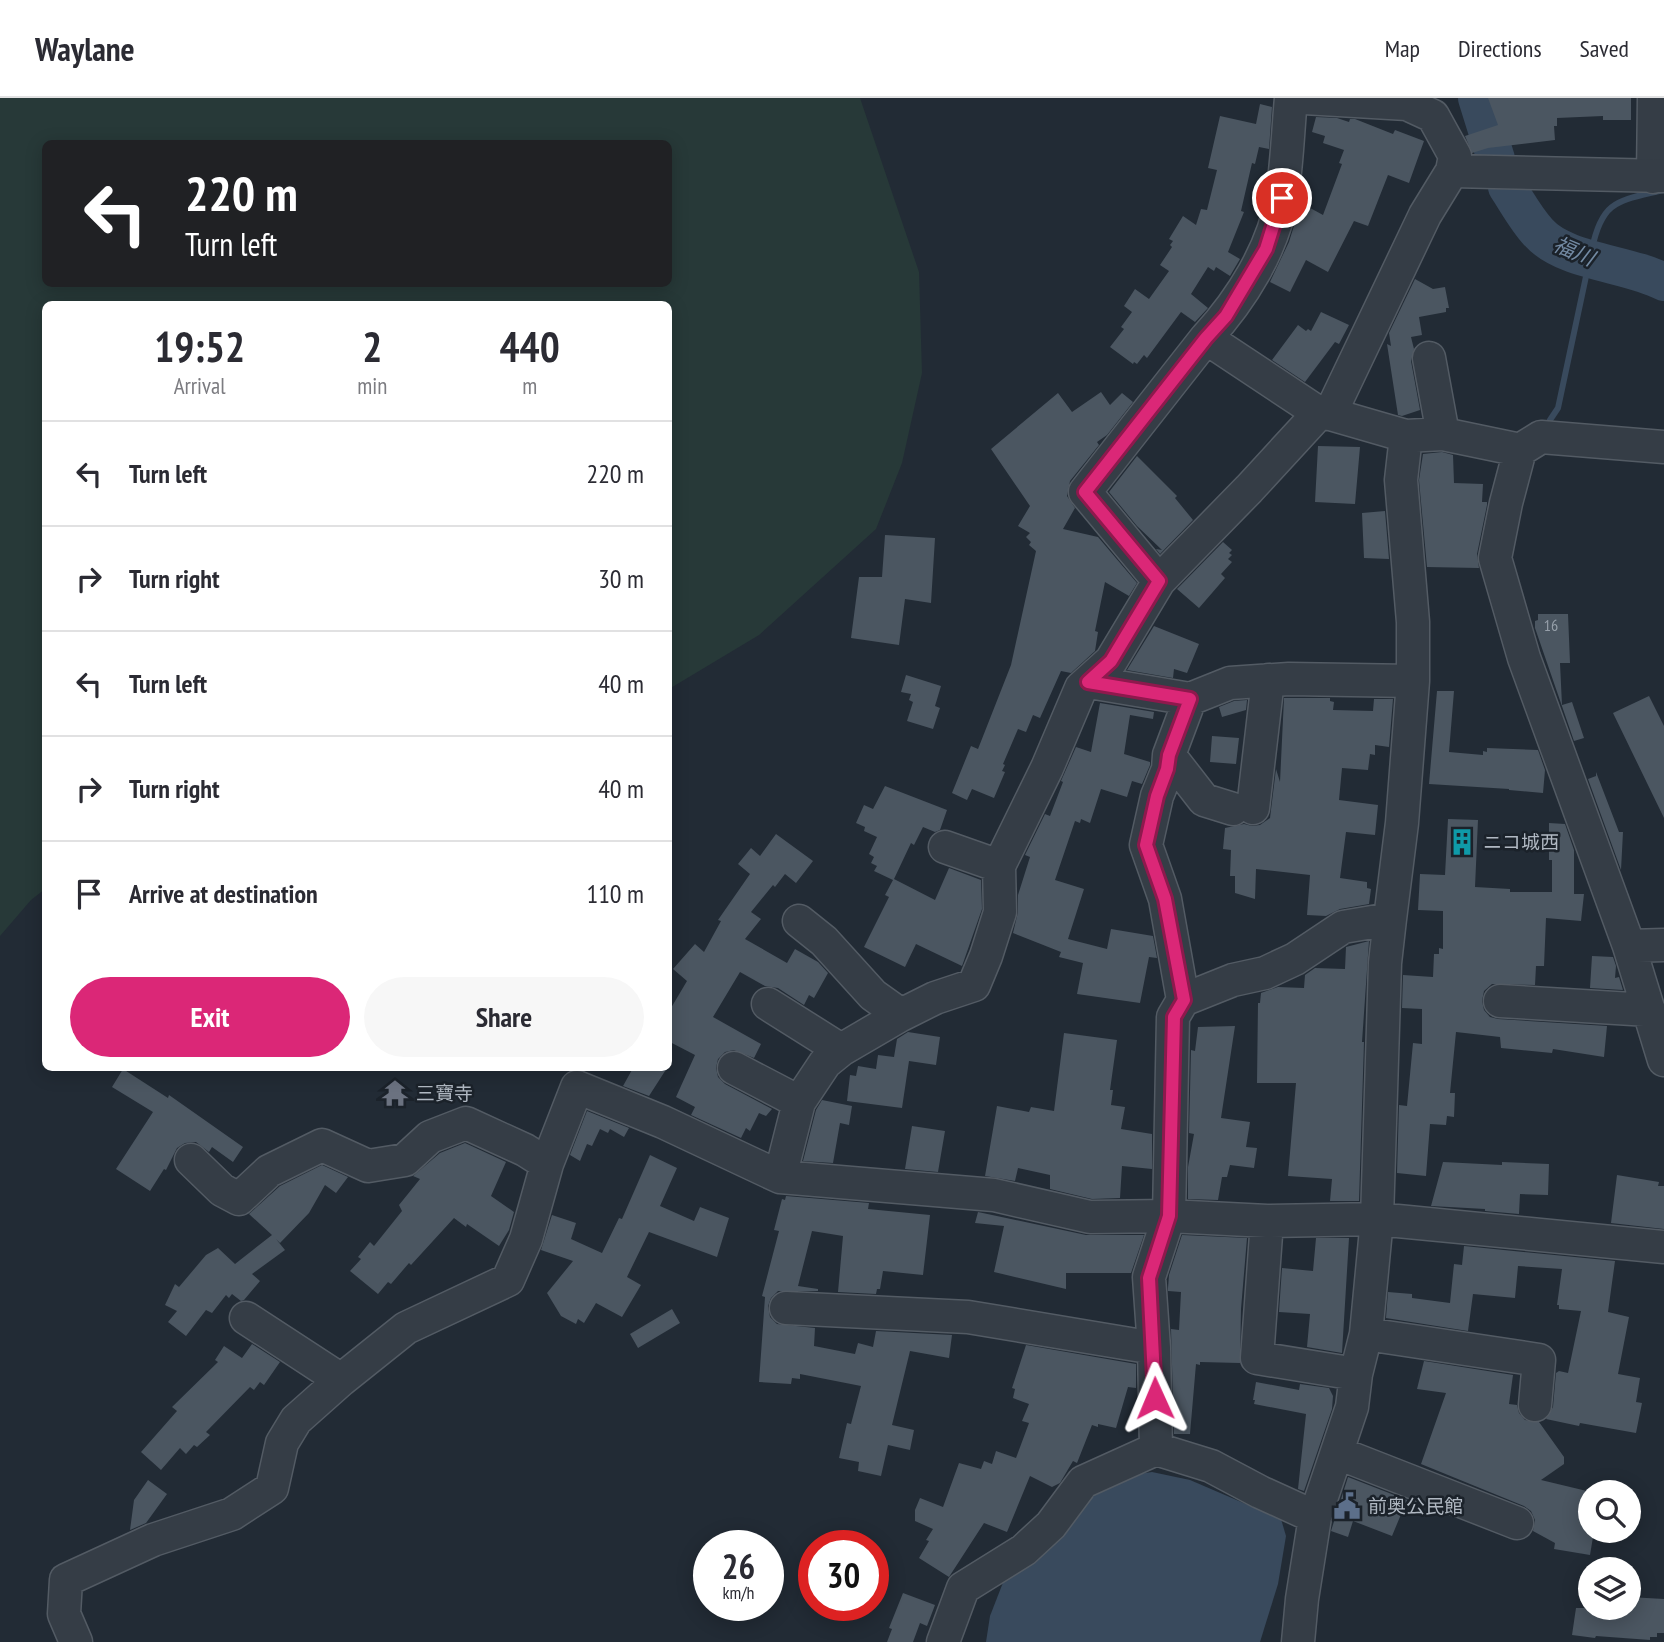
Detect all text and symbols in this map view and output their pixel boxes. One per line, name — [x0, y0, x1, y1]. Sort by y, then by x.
text: Waylane — [35, 27, 135, 70]
text: Map — [1385, 33, 1420, 64]
text: Directions — [1458, 33, 1542, 64]
text: Saved — [1580, 33, 1629, 64]
text: 220 m — [185, 161, 298, 225]
icon: left — [70, 168, 161, 259]
pin — [1252, 168, 1312, 228]
icon: arrive — [1263, 179, 1301, 217]
text: Turn left — [185, 223, 277, 265]
water label: 福川 — [1549, 230, 1600, 272]
text: 19:52 — [154, 319, 245, 374]
text: 2 — [362, 319, 382, 374]
text: 440 — [500, 319, 560, 374]
text: Arrival — [174, 371, 226, 400]
text: min — [357, 371, 387, 400]
text: m — [522, 371, 537, 400]
icon: left — [70, 455, 108, 493]
text: Turn left — [129, 457, 207, 490]
text: 220 m — [586, 457, 644, 490]
icon: right — [70, 560, 108, 598]
text: Turn right — [129, 562, 220, 595]
text: 30 m — [598, 562, 644, 595]
house number: 16 — [1544, 615, 1558, 635]
icon: left — [70, 665, 108, 703]
text: Turn left — [129, 667, 207, 700]
text: 40 m — [598, 667, 644, 700]
icon: right — [70, 770, 108, 808]
text: Turn right — [129, 772, 220, 805]
text: 40 m — [598, 772, 644, 805]
building icon: ニコ城西 — [1447, 827, 1477, 857]
place label: ニコ城西 — [1483, 830, 1559, 854]
icon: arrive — [70, 875, 108, 913]
text: Arrive at destination — [129, 877, 318, 910]
text: 110 m — [586, 877, 644, 910]
button: Exit — [70, 977, 350, 1057]
button: Share — [364, 977, 644, 1057]
temple icon: 三寶寺 — [380, 1078, 410, 1108]
place label: 三寶寺 — [416, 1081, 473, 1105]
position arrow — [1118, 1361, 1192, 1435]
map controls — [1578, 1480, 1641, 1620]
button: search — [1578, 1480, 1641, 1543]
public building icon: 前奥公民館 — [1332, 1491, 1362, 1521]
place label: 前奥公民館 — [1368, 1494, 1463, 1518]
speed limit sign: 30 — [798, 1530, 889, 1621]
text: 26 — [722, 1543, 755, 1589]
button: layers — [1578, 1557, 1641, 1620]
text: km/h — [723, 1581, 754, 1604]

